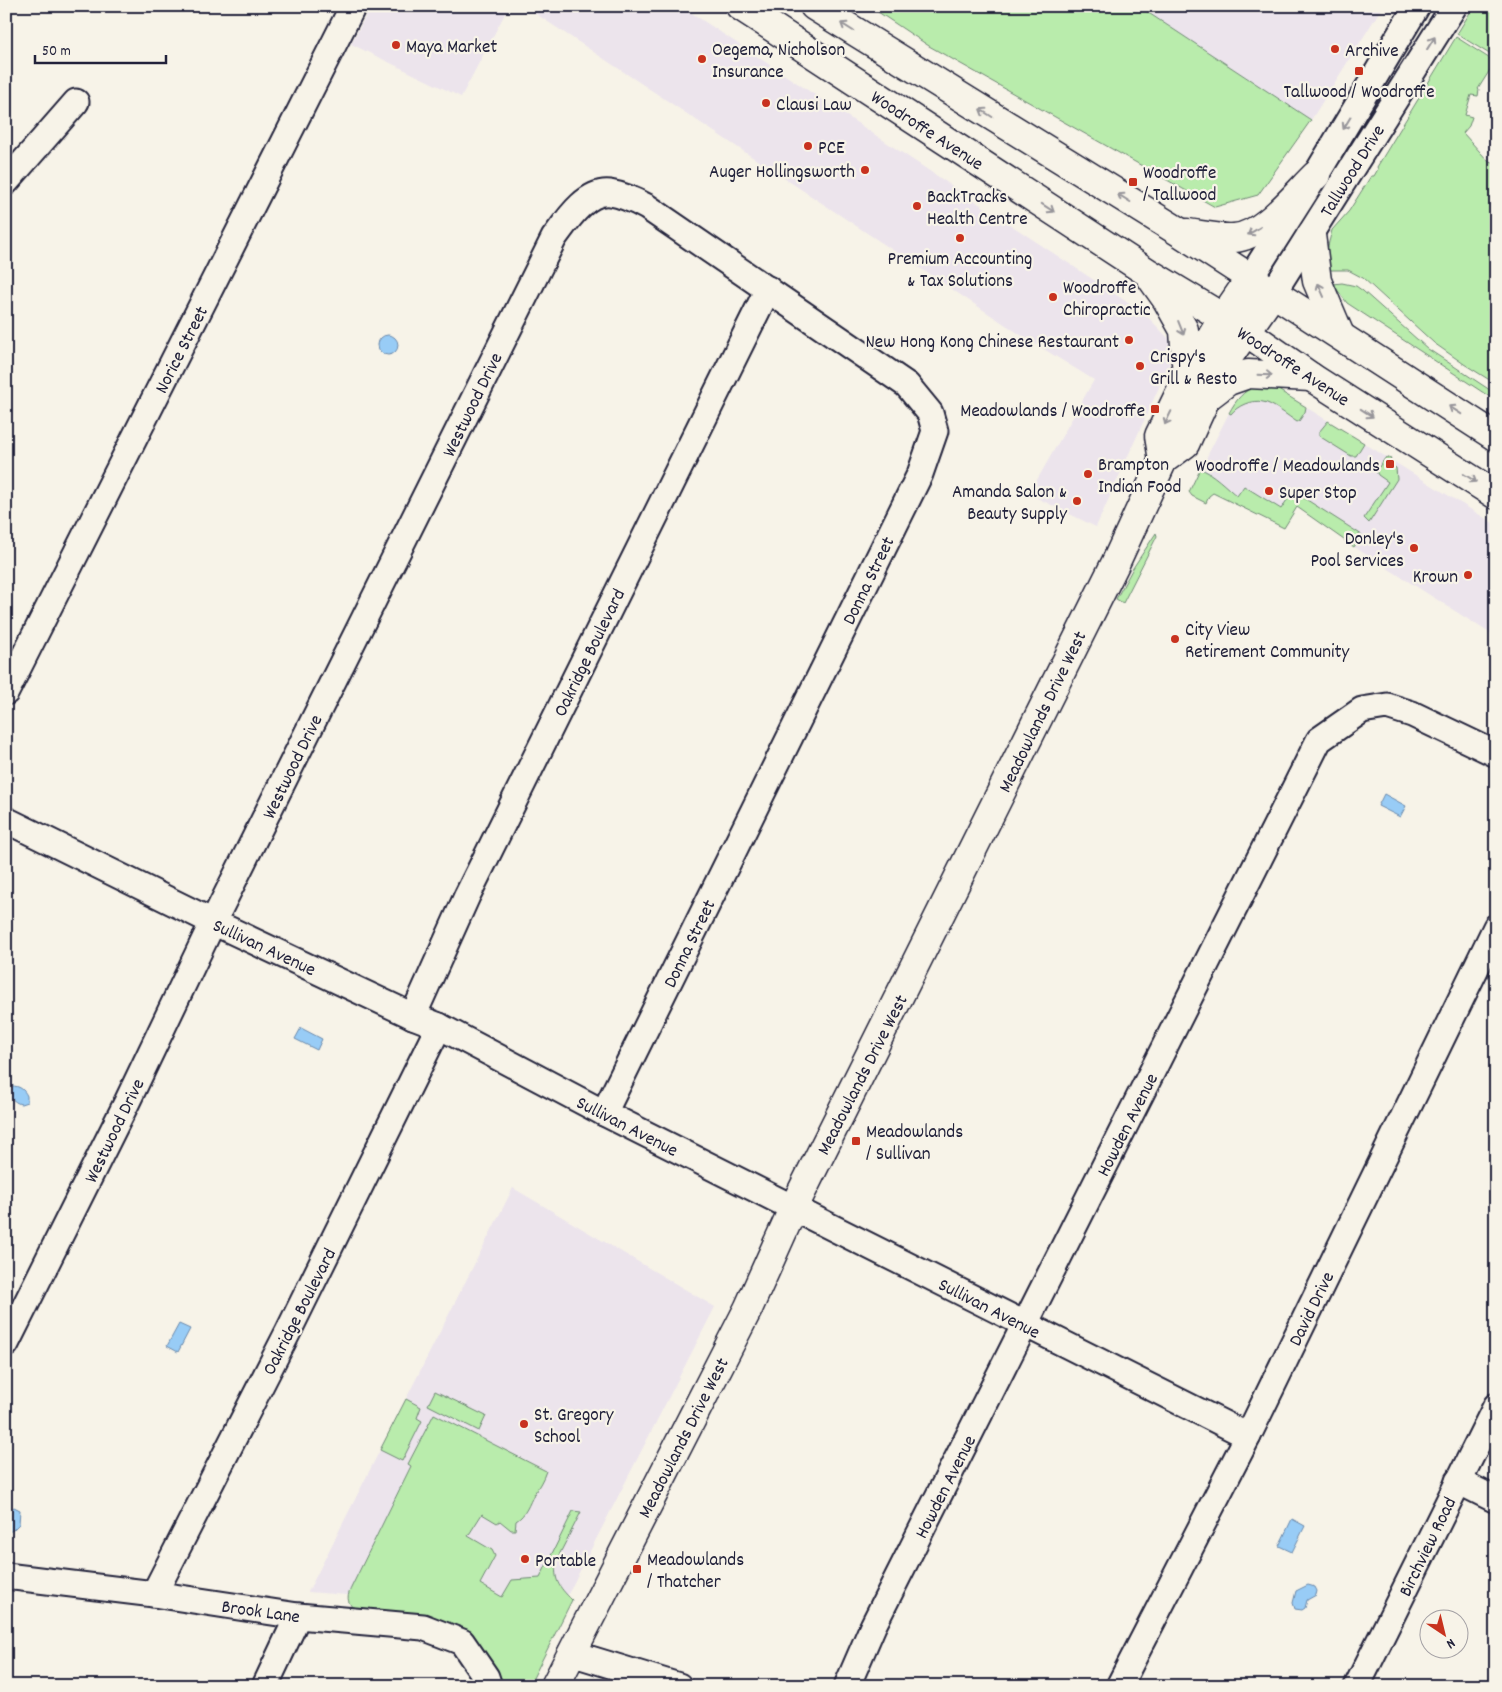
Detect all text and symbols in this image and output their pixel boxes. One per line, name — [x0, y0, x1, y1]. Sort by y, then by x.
one-way arrow — [841, 22, 855, 32]
scale bar — [35, 32, 166, 64]
place label: Maya Market — [406, 35, 497, 62]
one-way arrow — [1426, 36, 1436, 50]
place label: Oegema, Nicholson Insurance — [712, 38, 845, 87]
marker: Maya Market — [390, 39, 402, 51]
place label: Archive — [1345, 39, 1399, 66]
text: 50 m — [42, 41, 71, 63]
marker: Archive — [1329, 43, 1341, 55]
marker: Oegema, Nicholson Insurance — [696, 53, 708, 65]
marker: Tallwood / Woodroffe — [1353, 65, 1365, 77]
place label: Tallwood / Woodroffe — [1283, 80, 1435, 107]
street label: Woodroffe Avenue — [864, 85, 988, 179]
place label: Clausi Law — [776, 93, 852, 120]
marker: Clausi Law — [760, 97, 772, 109]
one-way arrow — [979, 107, 993, 117]
one-way arrow — [1341, 116, 1351, 130]
street label: Tallwood Drive — [1315, 120, 1393, 223]
place label: PCE — [818, 136, 845, 163]
marker: PCE — [802, 140, 814, 152]
place label: Auger Hollingsworth — [709, 160, 855, 187]
place label: Woodroffe / Tallwood — [1143, 161, 1216, 210]
marker: Auger Hollingsworth — [859, 164, 871, 176]
marker: Woodroffe / Tallwood — [1127, 176, 1139, 188]
place label: BackTracks Health Centre — [927, 185, 1028, 234]
one-way arrow — [1118, 192, 1132, 202]
marker: BackTracks Health Centre — [911, 200, 923, 212]
one-way arrow — [1041, 203, 1055, 213]
one-way arrow — [1248, 227, 1262, 237]
marker: Premium Accounting & Tax Solutions — [954, 232, 966, 244]
place label: Premium Accounting & Tax Solutions — [888, 247, 1032, 296]
place label: Woodroffe Chiropractic — [1063, 276, 1151, 325]
one-way arrow — [1316, 283, 1325, 298]
marker: Woodroffe Chiropractic — [1047, 291, 1059, 303]
street label: Norice Street — [150, 302, 217, 399]
one-way arrow — [1177, 320, 1187, 335]
street label: Woodroffe Avenue — [1230, 321, 1354, 415]
place label: New Hong Kong Chinese Restaurant — [865, 330, 1119, 357]
marker: New Hong Kong Chinese Restaurant — [1123, 334, 1135, 346]
place label: Crispy's Grill & Resto — [1150, 345, 1237, 394]
street label: Westwood Drive — [437, 349, 511, 462]
marker: Crispy's Grill & Resto — [1134, 360, 1146, 372]
one-way arrow — [1257, 371, 1273, 380]
place label: Meadowlands / Woodroffe — [960, 399, 1145, 426]
marker: Meadowlands / Woodroffe — [1149, 403, 1161, 415]
one-way arrow — [1448, 405, 1462, 415]
one-way arrow — [1359, 408, 1373, 418]
one-way arrow — [1163, 410, 1172, 425]
place label: Brampton Indian Food — [1098, 453, 1181, 502]
place label: Woodroffe / Meadowlands — [1195, 454, 1380, 481]
marker: Woodroffe / Meadowlands — [1384, 458, 1396, 470]
marker: Brampton Indian Food — [1082, 468, 1094, 480]
one-way arrow — [1463, 474, 1477, 484]
place label: Amanda Salon & Beauty Supply — [952, 480, 1067, 529]
place label: Super Stop — [1279, 481, 1357, 508]
marker: Super Stop — [1263, 485, 1275, 497]
marker: Amanda Salon & Beauty Supply — [1071, 495, 1083, 507]
place label: Donley's Pool Services — [1310, 527, 1404, 576]
street label: Donna Street — [837, 533, 903, 630]
marker: Donley's Pool Services — [1408, 542, 1420, 554]
place label: Krown — [1413, 565, 1458, 592]
marker: Krown — [1462, 569, 1474, 581]
street label: Oakridge Boulevard — [548, 585, 634, 722]
place label: City View Retirement Community — [1185, 618, 1349, 667]
street label: Meadowlands Drive West — [993, 627, 1095, 798]
marker: City View Retirement Community — [1169, 633, 1181, 645]
street label: Westwood Drive — [257, 711, 331, 824]
street label: Donna Street — [658, 896, 724, 993]
street label: Sullivan Avenue — [207, 913, 320, 985]
street label: Meadowlands Drive West — [812, 991, 916, 1160]
street label: Howden Avenue — [1091, 1069, 1167, 1182]
street label: Westwood Drive — [79, 1075, 153, 1188]
street label: Sullivan Avenue — [571, 1091, 682, 1165]
place label: Meadowlands / Sullivan — [866, 1120, 963, 1169]
marker: Meadowlands / Sullivan — [850, 1135, 862, 1147]
street label: Oakridge Boulevard — [257, 1244, 345, 1381]
street label: David Drive — [1283, 1268, 1343, 1351]
street label: Sullivan Avenue — [933, 1273, 1044, 1347]
street label: Meadowlands Drive West — [633, 1354, 737, 1523]
place label: St. Gregory School — [534, 1403, 614, 1452]
marker: St. Gregory School — [518, 1418, 530, 1430]
street label: Howden Avenue — [909, 1431, 985, 1544]
street label: Birchview Road — [1393, 1493, 1465, 1602]
place label: Meadowlands / Thatcher — [647, 1548, 744, 1597]
place label: Portable — [535, 1549, 596, 1576]
marker: Portable — [519, 1553, 531, 1565]
marker: Meadowlands / Thatcher — [631, 1563, 643, 1575]
street label: Brook Lane — [220, 1595, 301, 1632]
north arrow — [1420, 1610, 1470, 1660]
text: N — [1442, 1633, 1459, 1653]

